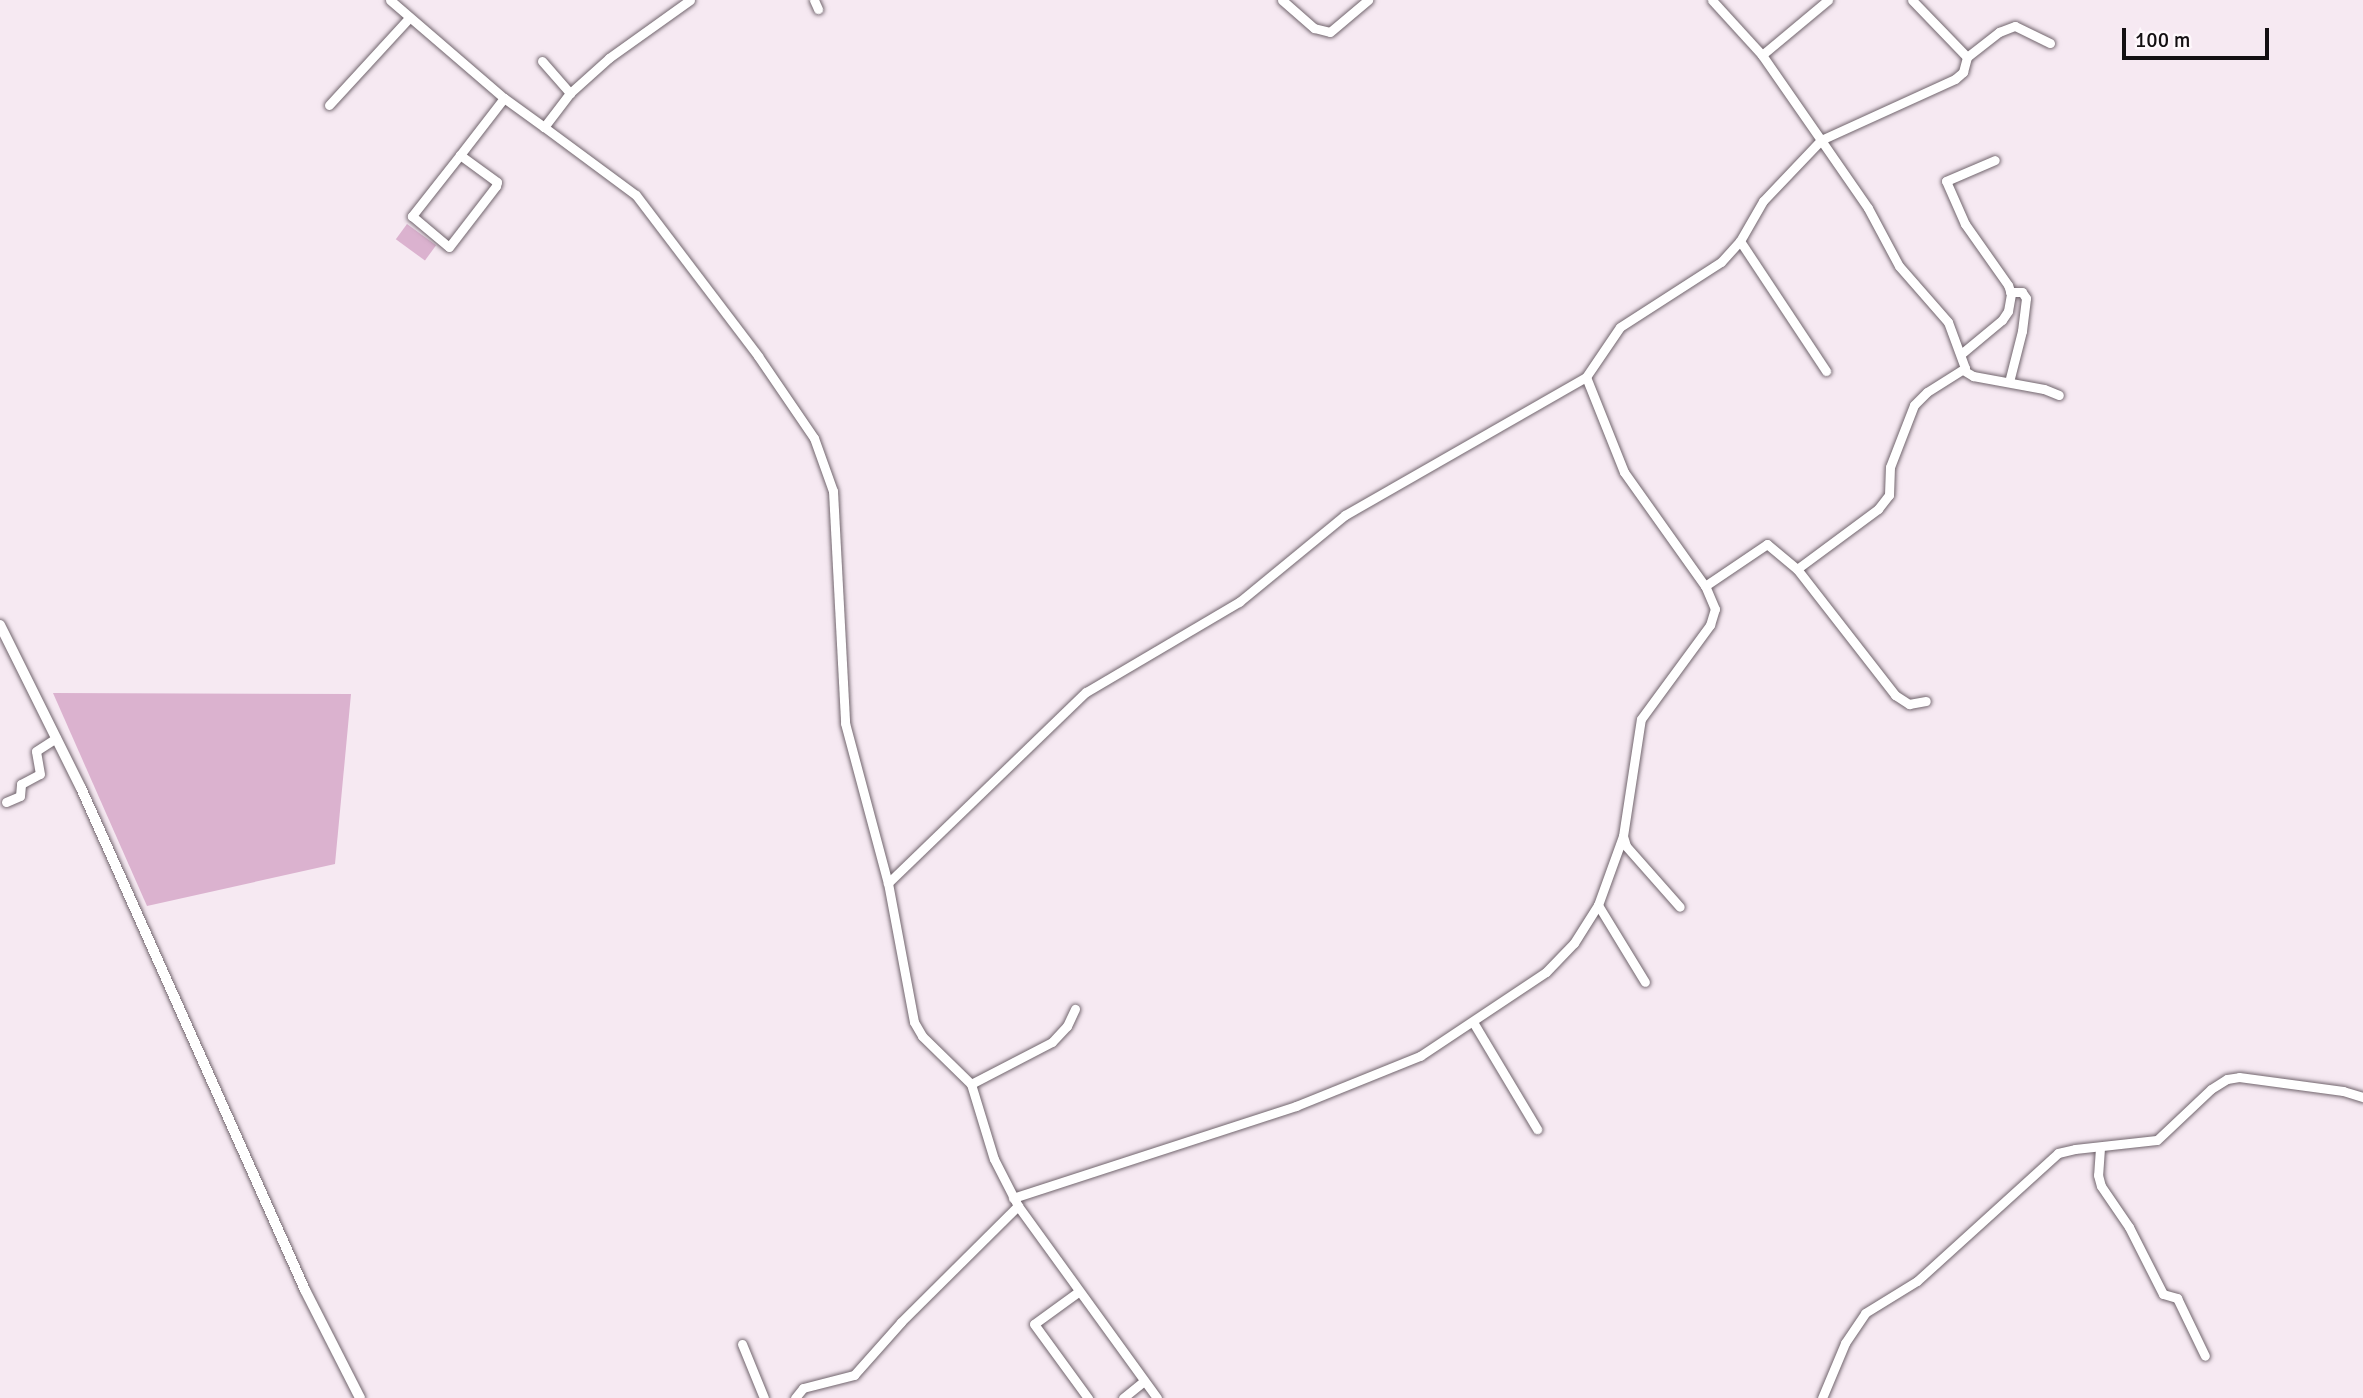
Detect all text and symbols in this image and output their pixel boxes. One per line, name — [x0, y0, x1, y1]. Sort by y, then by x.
scale bar — [2125, 14, 2272, 58]
text: 100 m — [2135, 27, 2190, 53]

